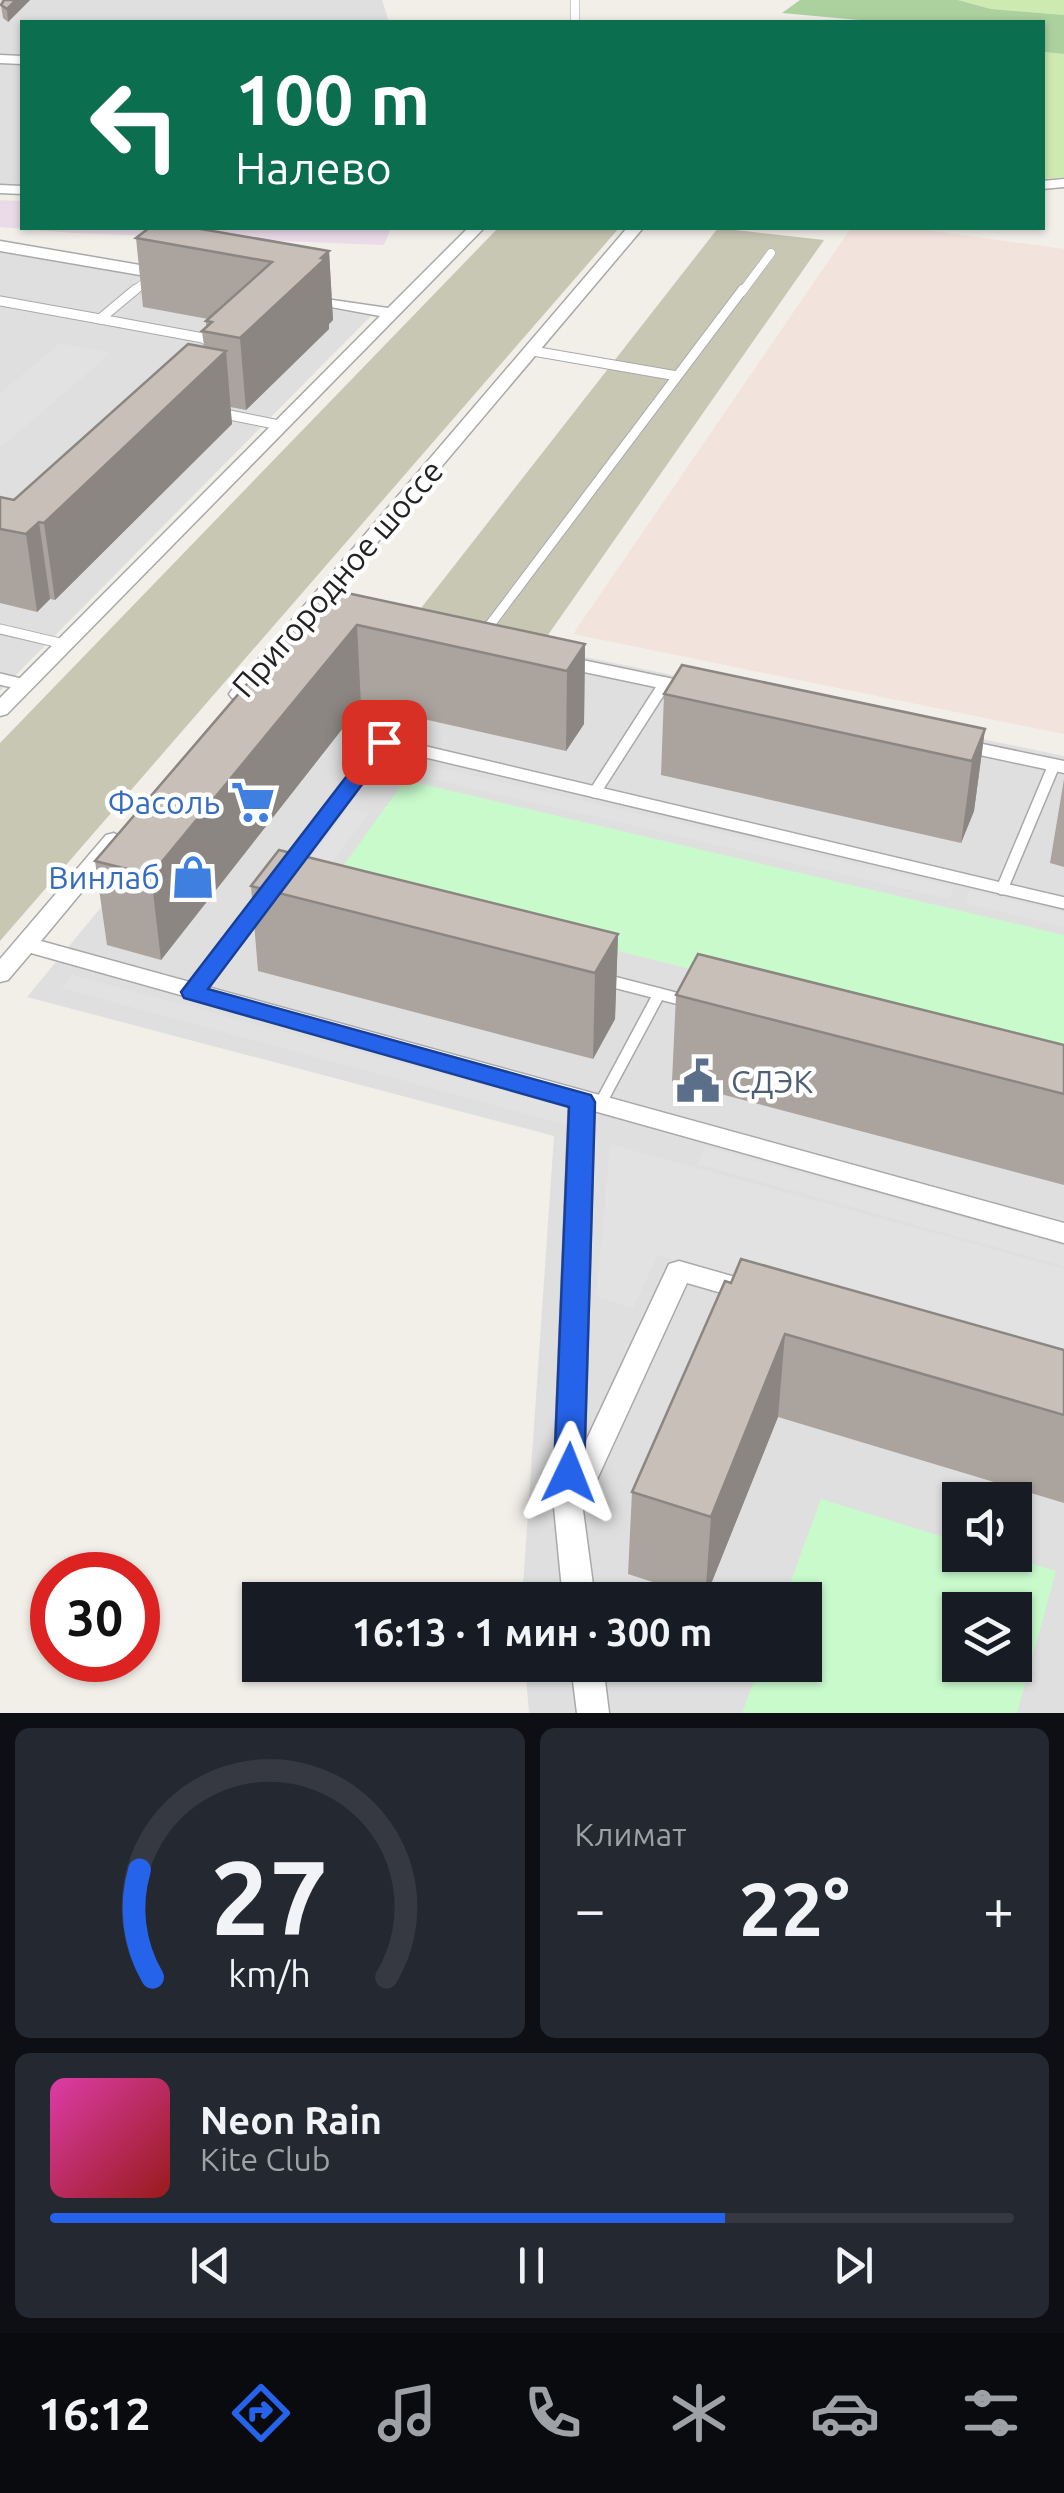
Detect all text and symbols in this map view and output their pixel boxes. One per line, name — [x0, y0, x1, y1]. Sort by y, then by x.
icon: left — [70, 60, 200, 190]
text: 100 m — [235, 60, 430, 138]
text: Налево — [235, 142, 392, 193]
street label: Пригородное шоссе — [224, 452, 450, 704]
pin — [342, 700, 427, 785]
icon: arrive — [357, 715, 412, 770]
supermarket icon: Фасоль — [229, 778, 277, 826]
place label: Фасоль — [107, 784, 220, 820]
shop icon: Винлаб — [169, 853, 217, 901]
place label: Винлаб — [48, 859, 160, 895]
public building icon: СДЭК — [674, 1057, 722, 1105]
place label: СДЭК — [731, 1063, 813, 1099]
position arrow — [517, 1421, 621, 1525]
map controls — [942, 1482, 1032, 1682]
button: sound — [942, 1482, 1032, 1572]
speed limit sign: 30 — [30, 1552, 160, 1682]
button: layers — [942, 1592, 1032, 1682]
text: 16:13 · 1 мин · 300 m — [352, 1611, 712, 1653]
text: Климат — [575, 1816, 686, 1852]
text: 27 — [211, 1838, 328, 1955]
text: 22° — [739, 1866, 850, 1950]
text: − — [575, 1878, 606, 1939]
text: + — [983, 1878, 1014, 1939]
text: km/h — [228, 1954, 311, 1994]
text: Neon Rain — [200, 2099, 382, 2141]
text: Kite Club — [200, 2141, 330, 2177]
icon: previous — [183, 2238, 238, 2293]
icon: pause — [504, 2238, 559, 2293]
icon: next — [826, 2238, 881, 2293]
icon: directions — [226, 2378, 296, 2448]
icon: music — [372, 2378, 442, 2448]
icon: phone — [518, 2378, 588, 2448]
icon: climate — [664, 2378, 734, 2448]
icon: car — [810, 2378, 880, 2448]
icon: filters — [956, 2378, 1026, 2448]
text: 16:12 — [38, 2388, 151, 2439]

